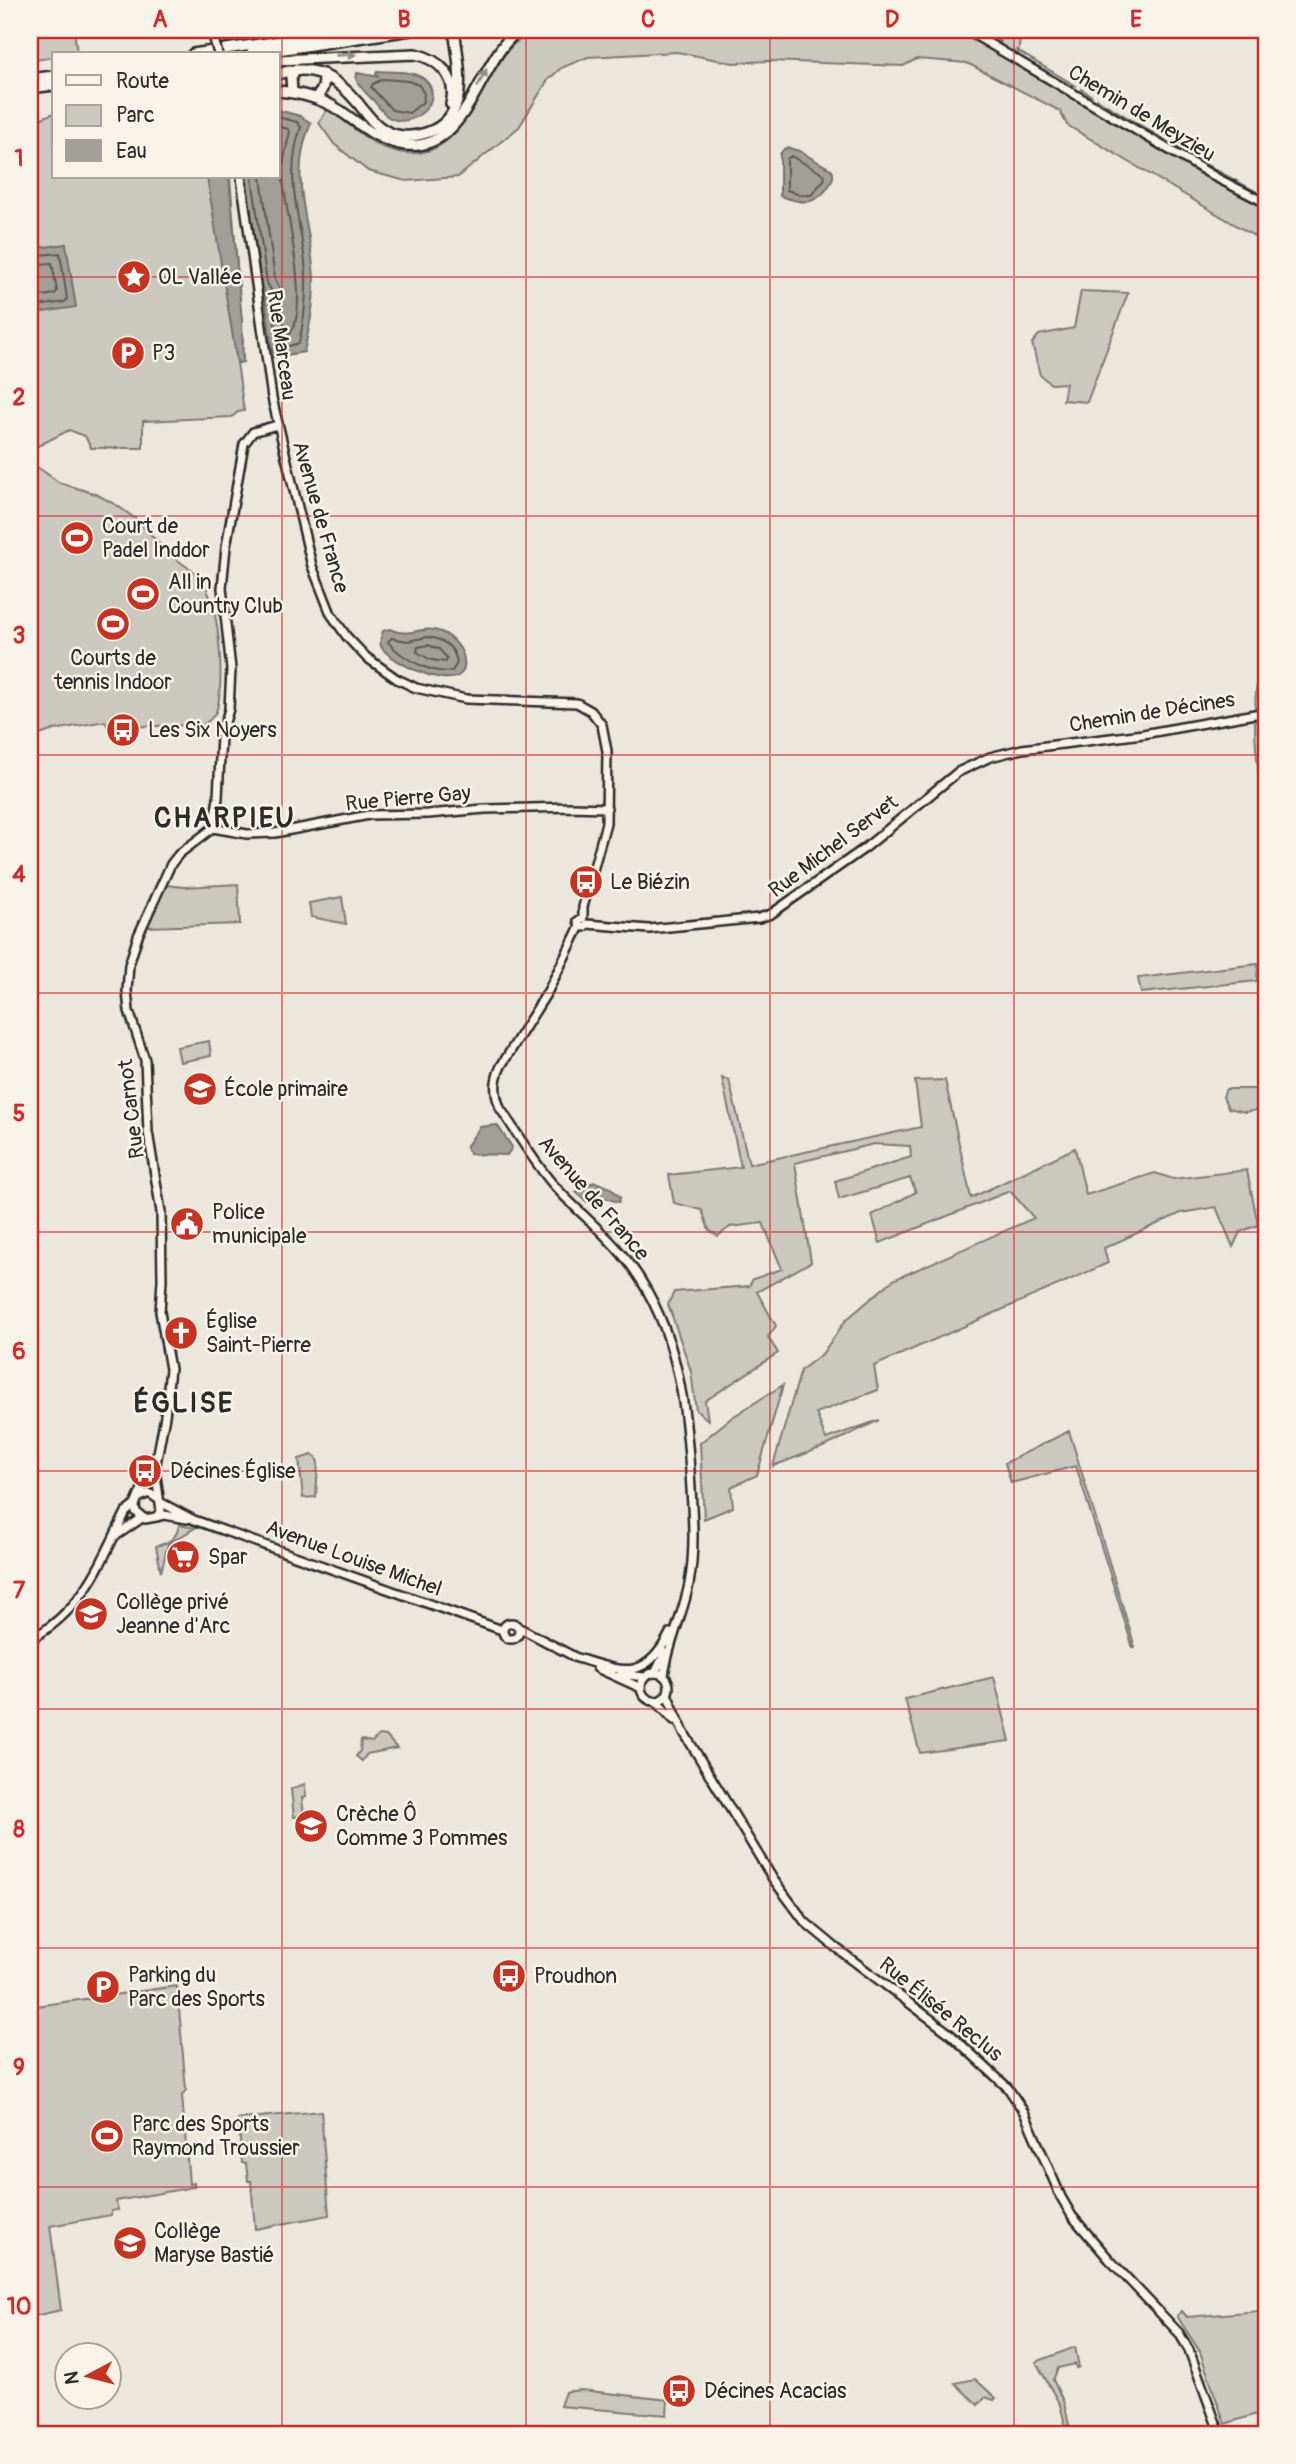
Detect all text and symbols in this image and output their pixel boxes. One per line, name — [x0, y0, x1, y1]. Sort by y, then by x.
text: A — [153, 5, 168, 34]
text: B — [397, 5, 411, 34]
text: C — [641, 5, 655, 34]
text: D — [885, 5, 899, 34]
text: E — [1130, 5, 1142, 34]
one-way arrow — [336, 50, 358, 61]
legend — [52, 52, 280, 178]
street label: Chemin de Meyzieu — [1063, 59, 1220, 168]
text: Route — [116, 68, 169, 95]
one-way arrow — [477, 68, 488, 88]
text: Parc — [116, 102, 155, 129]
text: Eau — [116, 138, 147, 165]
text: 1 — [15, 144, 24, 173]
place icon: OL Vallée — [115, 258, 153, 296]
place label: OL Vallée — [158, 264, 242, 291]
street label: Rue Marceau — [260, 288, 303, 402]
parking icon: P3 — [109, 334, 147, 372]
place label: P3 — [152, 340, 175, 367]
text: 2 — [13, 383, 26, 412]
street label: Avenue de France — [286, 438, 355, 597]
place label: Court de Padel Inddor — [102, 513, 210, 564]
sports icon: Court de Padel Inddor — [58, 519, 96, 557]
place label: All in Country Club — [168, 569, 283, 620]
sports icon: All in Country Club — [124, 575, 162, 613]
sports icon: Courts de tennis Indoor — [94, 605, 132, 643]
text: 3 — [13, 621, 25, 650]
place label: Courts de tennis Indoor — [53, 645, 172, 696]
street label: Chemin de Décines — [1067, 686, 1237, 739]
bus stop icon: Les Six Noyers — [104, 711, 142, 749]
place label: Les Six Noyers — [148, 717, 277, 744]
street label: Rue Pierre Gay — [344, 780, 472, 817]
street label: Rue Michel Servet — [763, 789, 904, 904]
district label: CHARPIEU — [154, 801, 296, 836]
text: 4 — [12, 860, 26, 889]
bus stop icon: Le Biézin — [567, 863, 605, 901]
place label: Le Biézin — [610, 869, 690, 896]
street label: Rue Carnot — [112, 1057, 151, 1160]
school or university icon: École primaire — [181, 1070, 219, 1108]
place label: École primaire — [224, 1076, 348, 1103]
text: 5 — [13, 1099, 25, 1128]
street label: Avenue de France — [532, 1130, 656, 1267]
place label: Police municipale — [212, 1199, 307, 1250]
public building icon: Police municipale — [168, 1205, 206, 1243]
place label: Église Saint-Pierre — [206, 1308, 311, 1359]
church icon: Église Saint-Pierre — [162, 1314, 200, 1352]
text: 6 — [12, 1337, 26, 1366]
district label: ÉGLISE — [134, 1386, 234, 1421]
bus stop icon: Décines Église — [126, 1452, 164, 1490]
place label: Décines Église — [170, 1458, 296, 1485]
street label: Avenue Louise Michel — [262, 1514, 446, 1603]
supermarket icon: Spar — [164, 1538, 202, 1576]
place label: Spar — [208, 1544, 248, 1571]
text: 7 — [13, 1576, 26, 1605]
place label: Collège privé Jeanne d'Arc — [116, 1589, 230, 1640]
school or university icon: Collège privé Jeanne d'Arc — [72, 1595, 110, 1633]
place label: Crèche Ô Comme 3 Pommes — [336, 1800, 508, 1852]
school or university icon: Crèche Ô Comme 3 Pommes — [292, 1807, 330, 1845]
text: 8 — [13, 1815, 25, 1844]
street label: Rue Élisée Reclus — [873, 1951, 1009, 2068]
bus stop icon: Proudhon — [490, 1957, 528, 1995]
place label: Parking du Parc des Sports — [128, 1962, 265, 2013]
place label: Proudhon — [534, 1963, 617, 1990]
parking icon: Parking du Parc des Sports — [84, 1968, 122, 2006]
text: 9 — [13, 2053, 25, 2082]
place label: Parc des Sports Raymond Troussier — [132, 2111, 300, 2162]
sports icon: Parc des Sports Raymond Troussier — [88, 2117, 126, 2155]
place label: Collège Maryse Bastié — [154, 2218, 274, 2269]
school or university icon: Collège Maryse Bastié — [111, 2224, 149, 2262]
text: 10 — [7, 2292, 31, 2321]
north arrow — [52, 2342, 122, 2412]
text: N — [59, 2370, 85, 2386]
bus stop icon: Décines Acacias — [660, 2372, 698, 2410]
place label: Décines Acacias — [704, 2378, 847, 2405]

